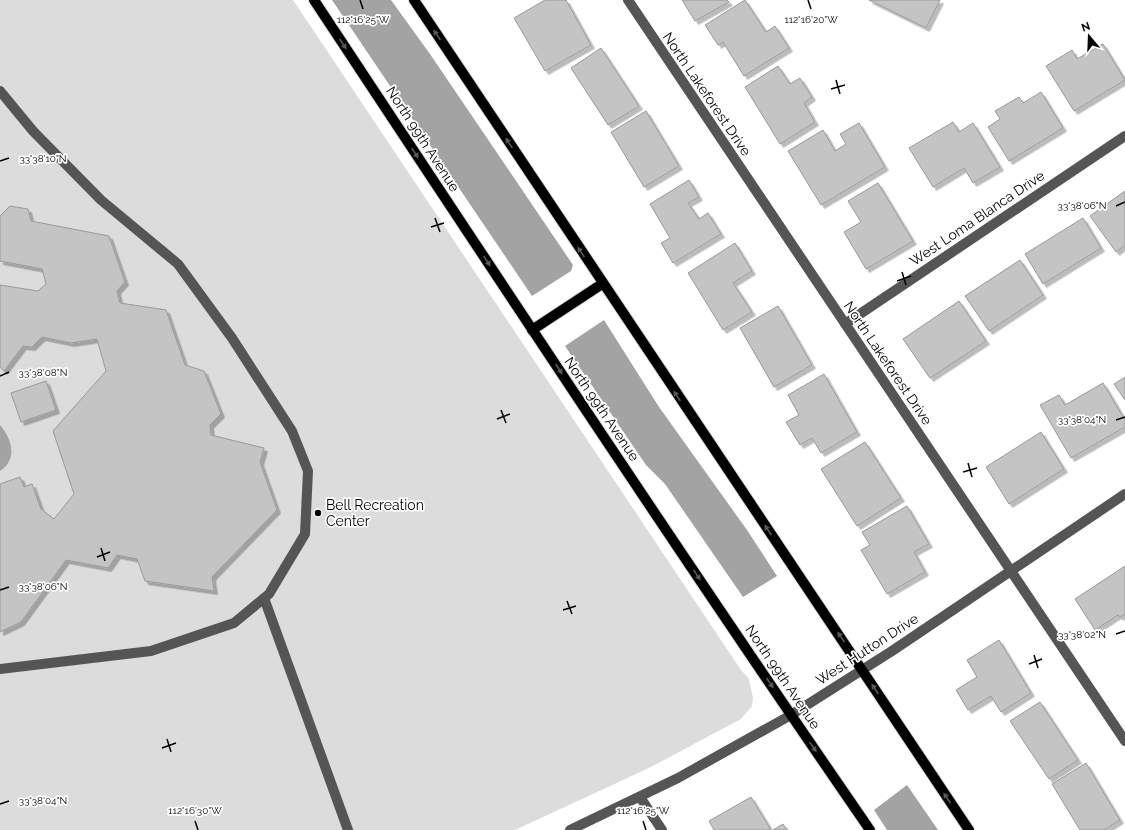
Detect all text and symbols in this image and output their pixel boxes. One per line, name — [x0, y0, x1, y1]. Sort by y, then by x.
text: 112°16'25"W — [337, 14, 390, 25]
text: 112°16'20"W — [784, 14, 838, 25]
north arrow — [1069, 16, 1109, 56]
text: N — [1080, 20, 1092, 35]
street label: North Lakeforest Drive — [660, 29, 754, 159]
one-way arrow — [433, 30, 441, 40]
one-way arrow — [340, 38, 347, 50]
street label: North 99th Avenue — [383, 84, 463, 194]
one-way arrow — [505, 138, 513, 148]
one-way arrow — [411, 148, 419, 158]
text: 33°38'10"N — [19, 153, 67, 164]
street label: West Loma Blanca Drive — [907, 167, 1047, 269]
text: 33°38'06"N — [1058, 200, 1106, 211]
one-way arrow — [577, 246, 585, 257]
one-way arrow — [483, 256, 491, 266]
street label: North Lakeforest Drive — [841, 298, 935, 428]
street label: North 99th Avenue — [561, 354, 643, 464]
one-way arrow — [555, 364, 562, 375]
text: 33°38'08"N — [19, 367, 67, 378]
one-way arrow — [673, 391, 681, 401]
text: 33°38'04"N — [1058, 414, 1106, 425]
place label: Bell Recreation Center — [326, 497, 424, 529]
marker: Bell Recreation Center — [313, 508, 323, 518]
one-way arrow — [764, 525, 772, 535]
one-way arrow — [693, 570, 701, 580]
text: 33°38'06"N — [19, 581, 67, 592]
street label: West Hutton Drive — [813, 610, 921, 688]
street label: North 99th Avenue — [742, 622, 824, 732]
text: 33°38'02"N — [1058, 629, 1106, 640]
one-way arrow — [837, 632, 845, 643]
one-way arrow — [766, 678, 774, 688]
one-way arrow — [871, 684, 879, 694]
one-way arrow — [809, 742, 817, 752]
one-way arrow — [943, 792, 951, 803]
text: 33°38'04"N — [19, 795, 67, 806]
text: 112°16'30"W — [168, 805, 222, 816]
text: 112°16'25"W — [617, 805, 670, 816]

